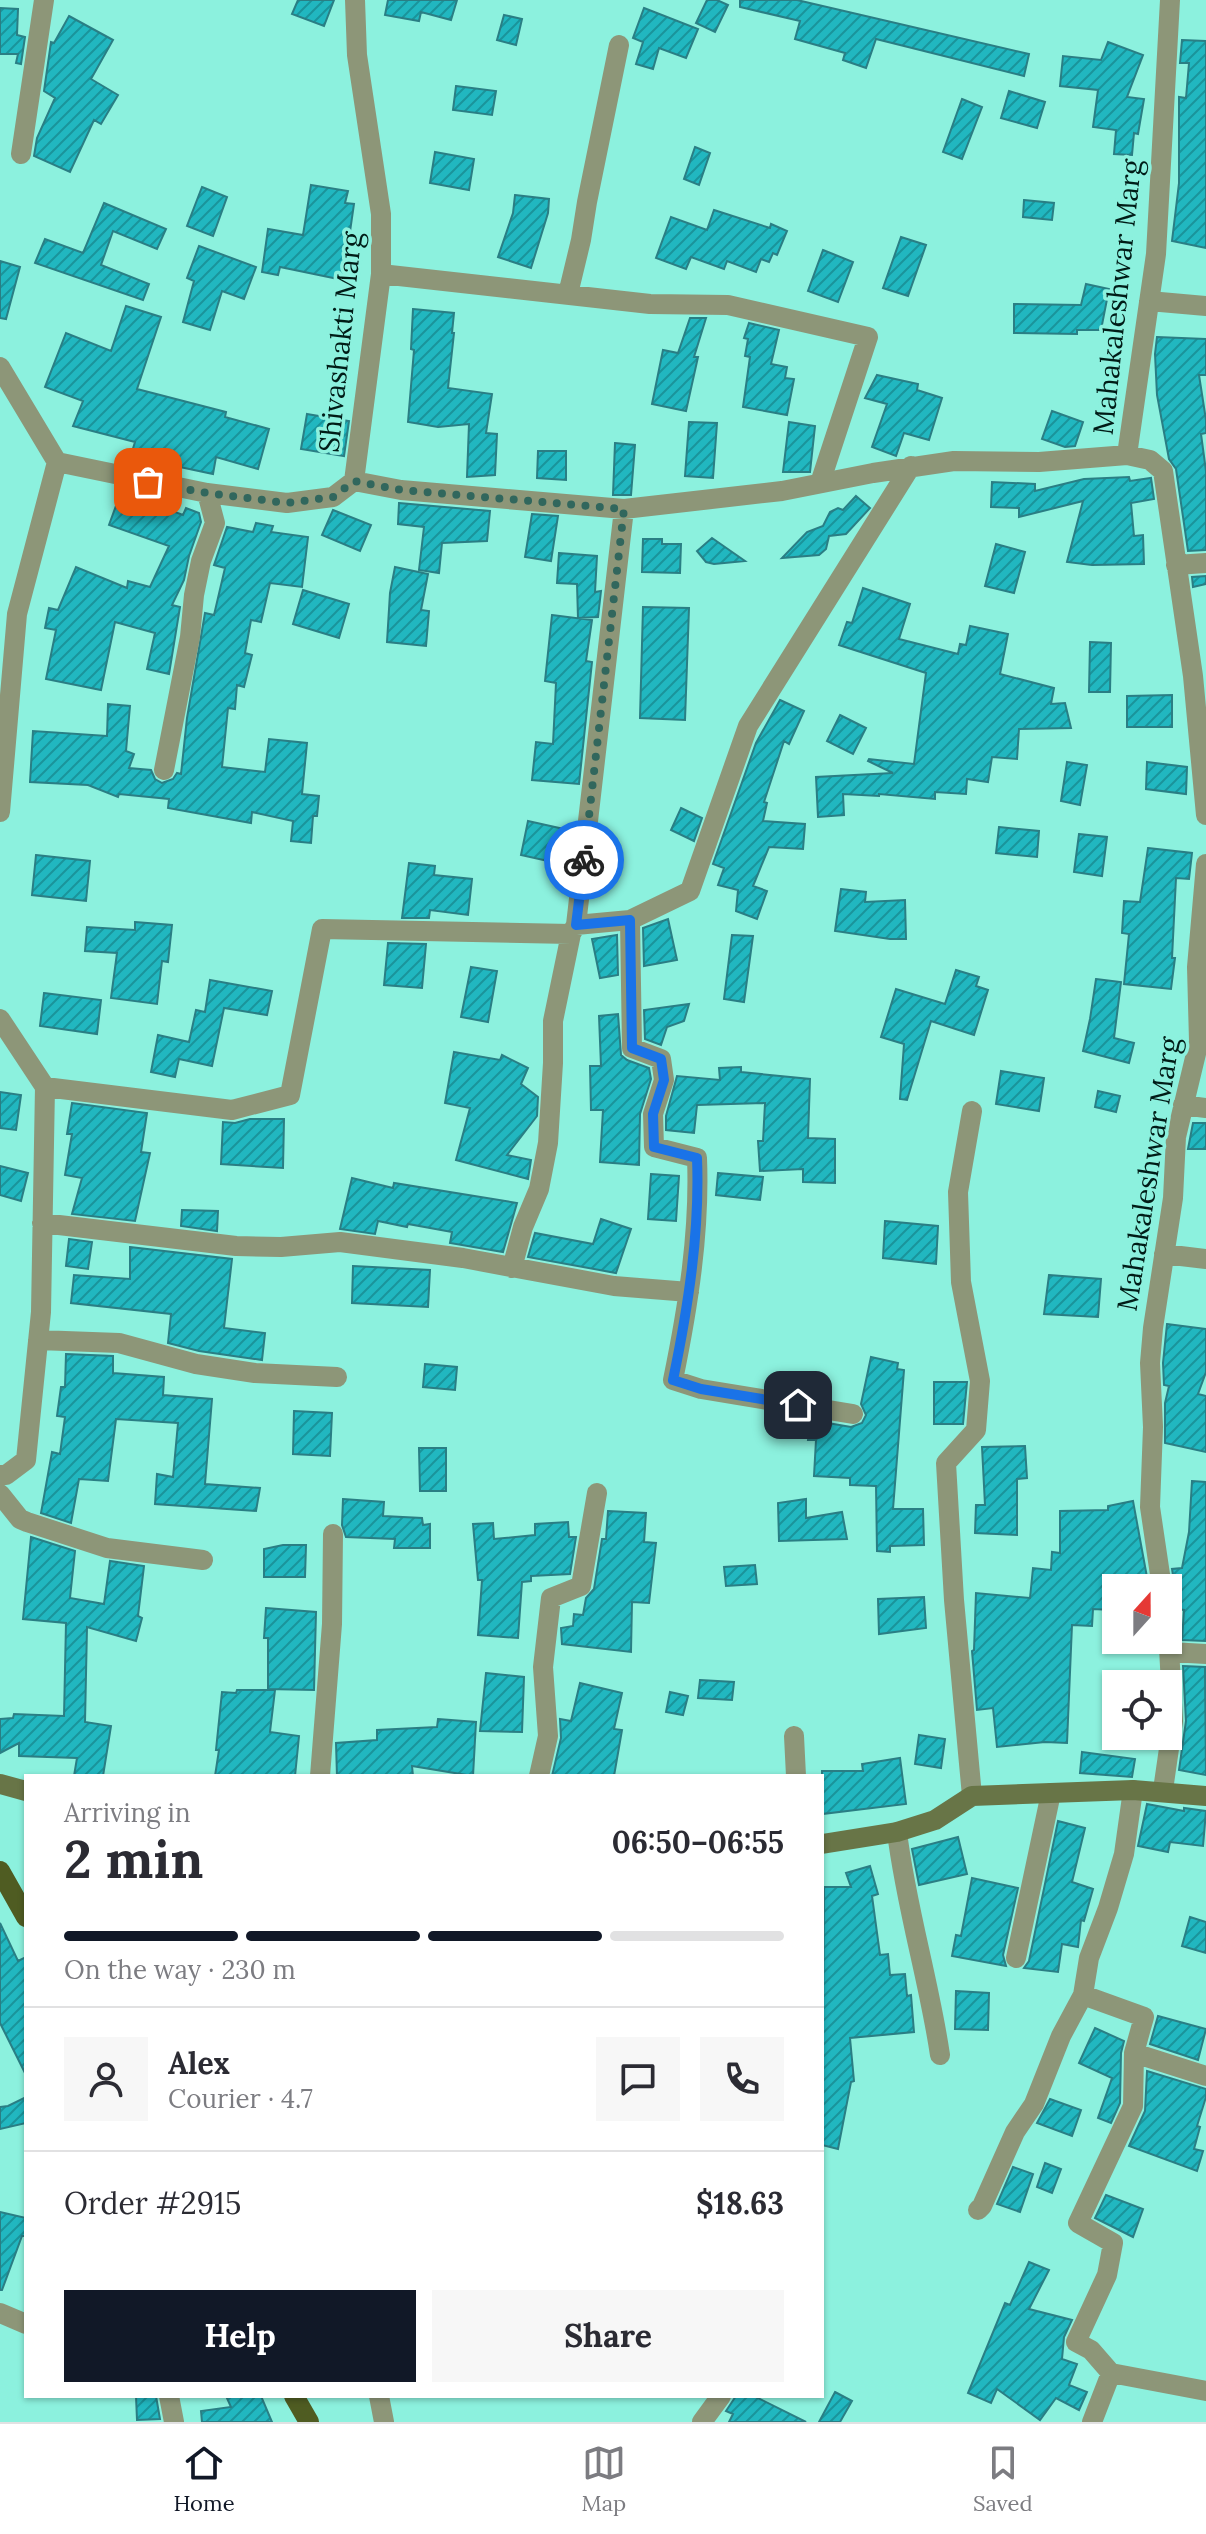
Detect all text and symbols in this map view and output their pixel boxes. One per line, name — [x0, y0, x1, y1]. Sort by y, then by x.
street label: Mahakaleshwar Marg — [1085, 157, 1149, 437]
street label: Shivashakti Marg — [311, 229, 370, 454]
pin — [114, 448, 182, 516]
icon: bag — [126, 460, 170, 504]
courier — [544, 820, 624, 900]
icon: bike — [562, 838, 606, 882]
street label: Mahakaleshwar Marg — [1109, 1034, 1188, 1314]
pin — [764, 1371, 832, 1439]
icon: home — [776, 1383, 820, 1427]
north arrow — [1102, 1574, 1182, 1654]
map controls — [1102, 1574, 1182, 1750]
button: locate — [1102, 1670, 1182, 1750]
text: Arriving in — [64, 1796, 191, 1829]
text: 06:50–06:55 — [612, 1823, 784, 1861]
text: 2 min — [64, 1826, 203, 1892]
text: On the way · 230 m — [64, 1953, 296, 1986]
button: person — [64, 2037, 148, 2121]
button: chat — [596, 2037, 680, 2121]
button: phone — [700, 2037, 784, 2121]
text: Alex — [168, 2044, 230, 2082]
text: Courier · 4.7 — [168, 2082, 313, 2115]
text: Order #2915 — [64, 2184, 241, 2222]
text: $18.63 — [696, 2184, 784, 2222]
button: Help — [64, 2290, 416, 2382]
button: Share — [432, 2290, 784, 2382]
tab: Home — [173, 2441, 235, 2517]
tab: Map — [581, 2441, 626, 2517]
tab: Saved — [973, 2441, 1033, 2517]

